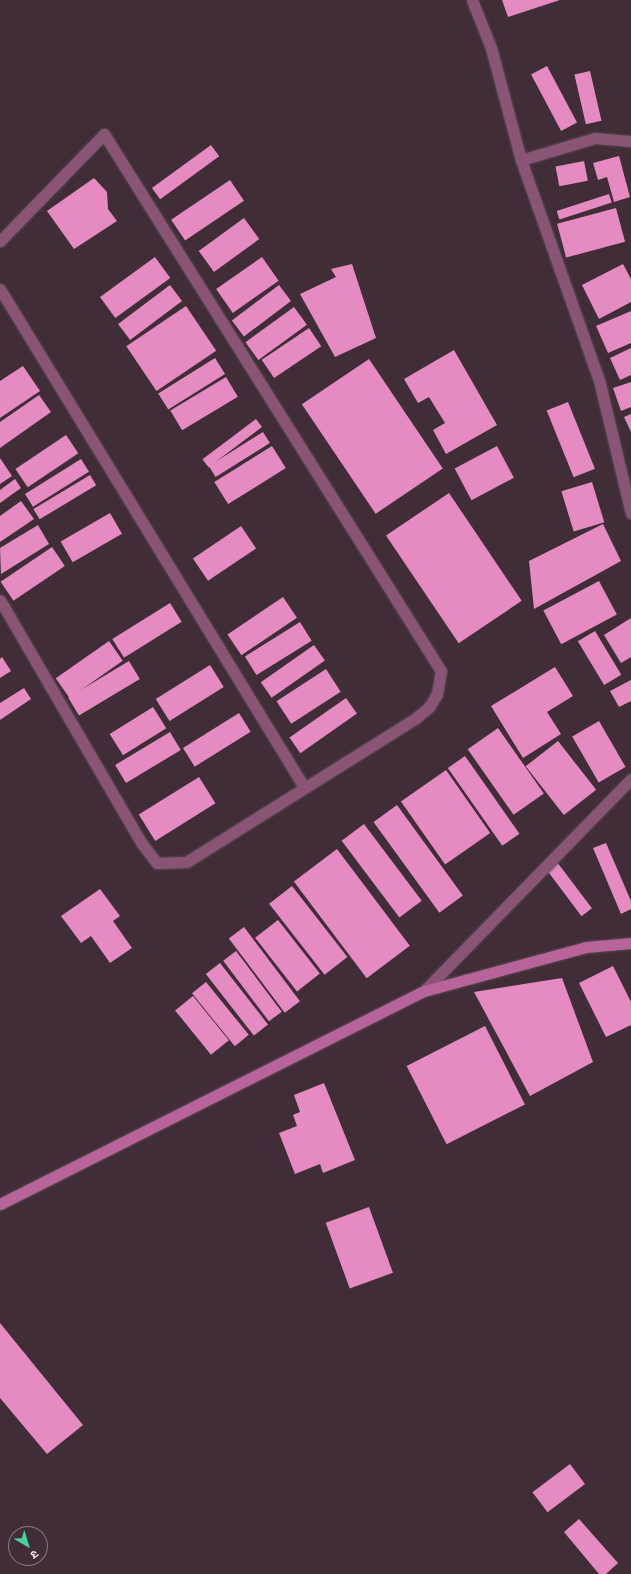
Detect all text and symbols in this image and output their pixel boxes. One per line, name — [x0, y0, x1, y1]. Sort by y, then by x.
north arrow — [8, 1526, 48, 1566]
text: उ — [28, 1547, 42, 1562]

